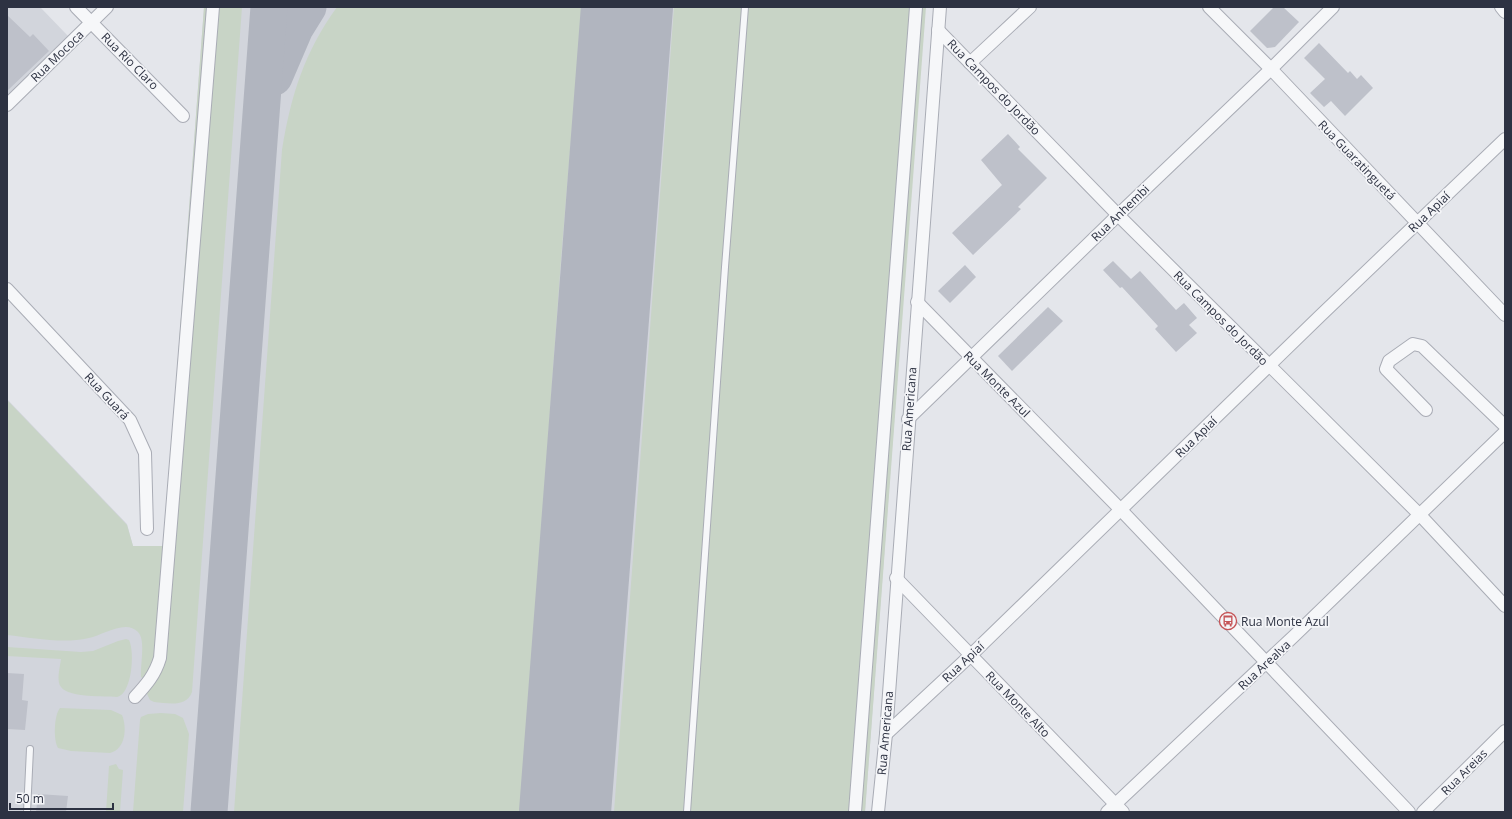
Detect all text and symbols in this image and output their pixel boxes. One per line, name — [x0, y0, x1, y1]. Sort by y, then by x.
street label: Rua Mococa — [27, 26, 87, 86]
street label: Rua Rio Claro — [98, 29, 162, 93]
street label: Rua Campos do Jordão — [944, 35, 1044, 139]
street label: Rua Guaratinguetá — [1314, 116, 1400, 204]
street label: Rua Anhembi — [1087, 181, 1153, 245]
street label: Rua Apiaí — [1404, 187, 1454, 236]
street label: Rua Campos do Jordão — [1170, 267, 1272, 369]
street label: Rua Monte Azul — [960, 347, 1034, 421]
street label: Rua Americana — [898, 366, 920, 452]
street label: Rua Guará — [81, 369, 133, 423]
street label: Rua Apiaí — [1171, 412, 1221, 461]
bus stop icon: Rua Monte Azul — [1218, 611, 1238, 631]
place label: Rua Monte Azul — [1241, 613, 1329, 630]
street label: Rua Arealva — [1234, 636, 1294, 694]
street label: Rua Apiaí — [938, 637, 989, 686]
street label: Rua Monte Alto — [982, 667, 1054, 741]
street label: Rua Americana — [873, 690, 897, 776]
street label: Rua Areias — [1437, 745, 1491, 799]
scale bar — [10, 785, 113, 811]
text: 50 m — [16, 790, 44, 807]

